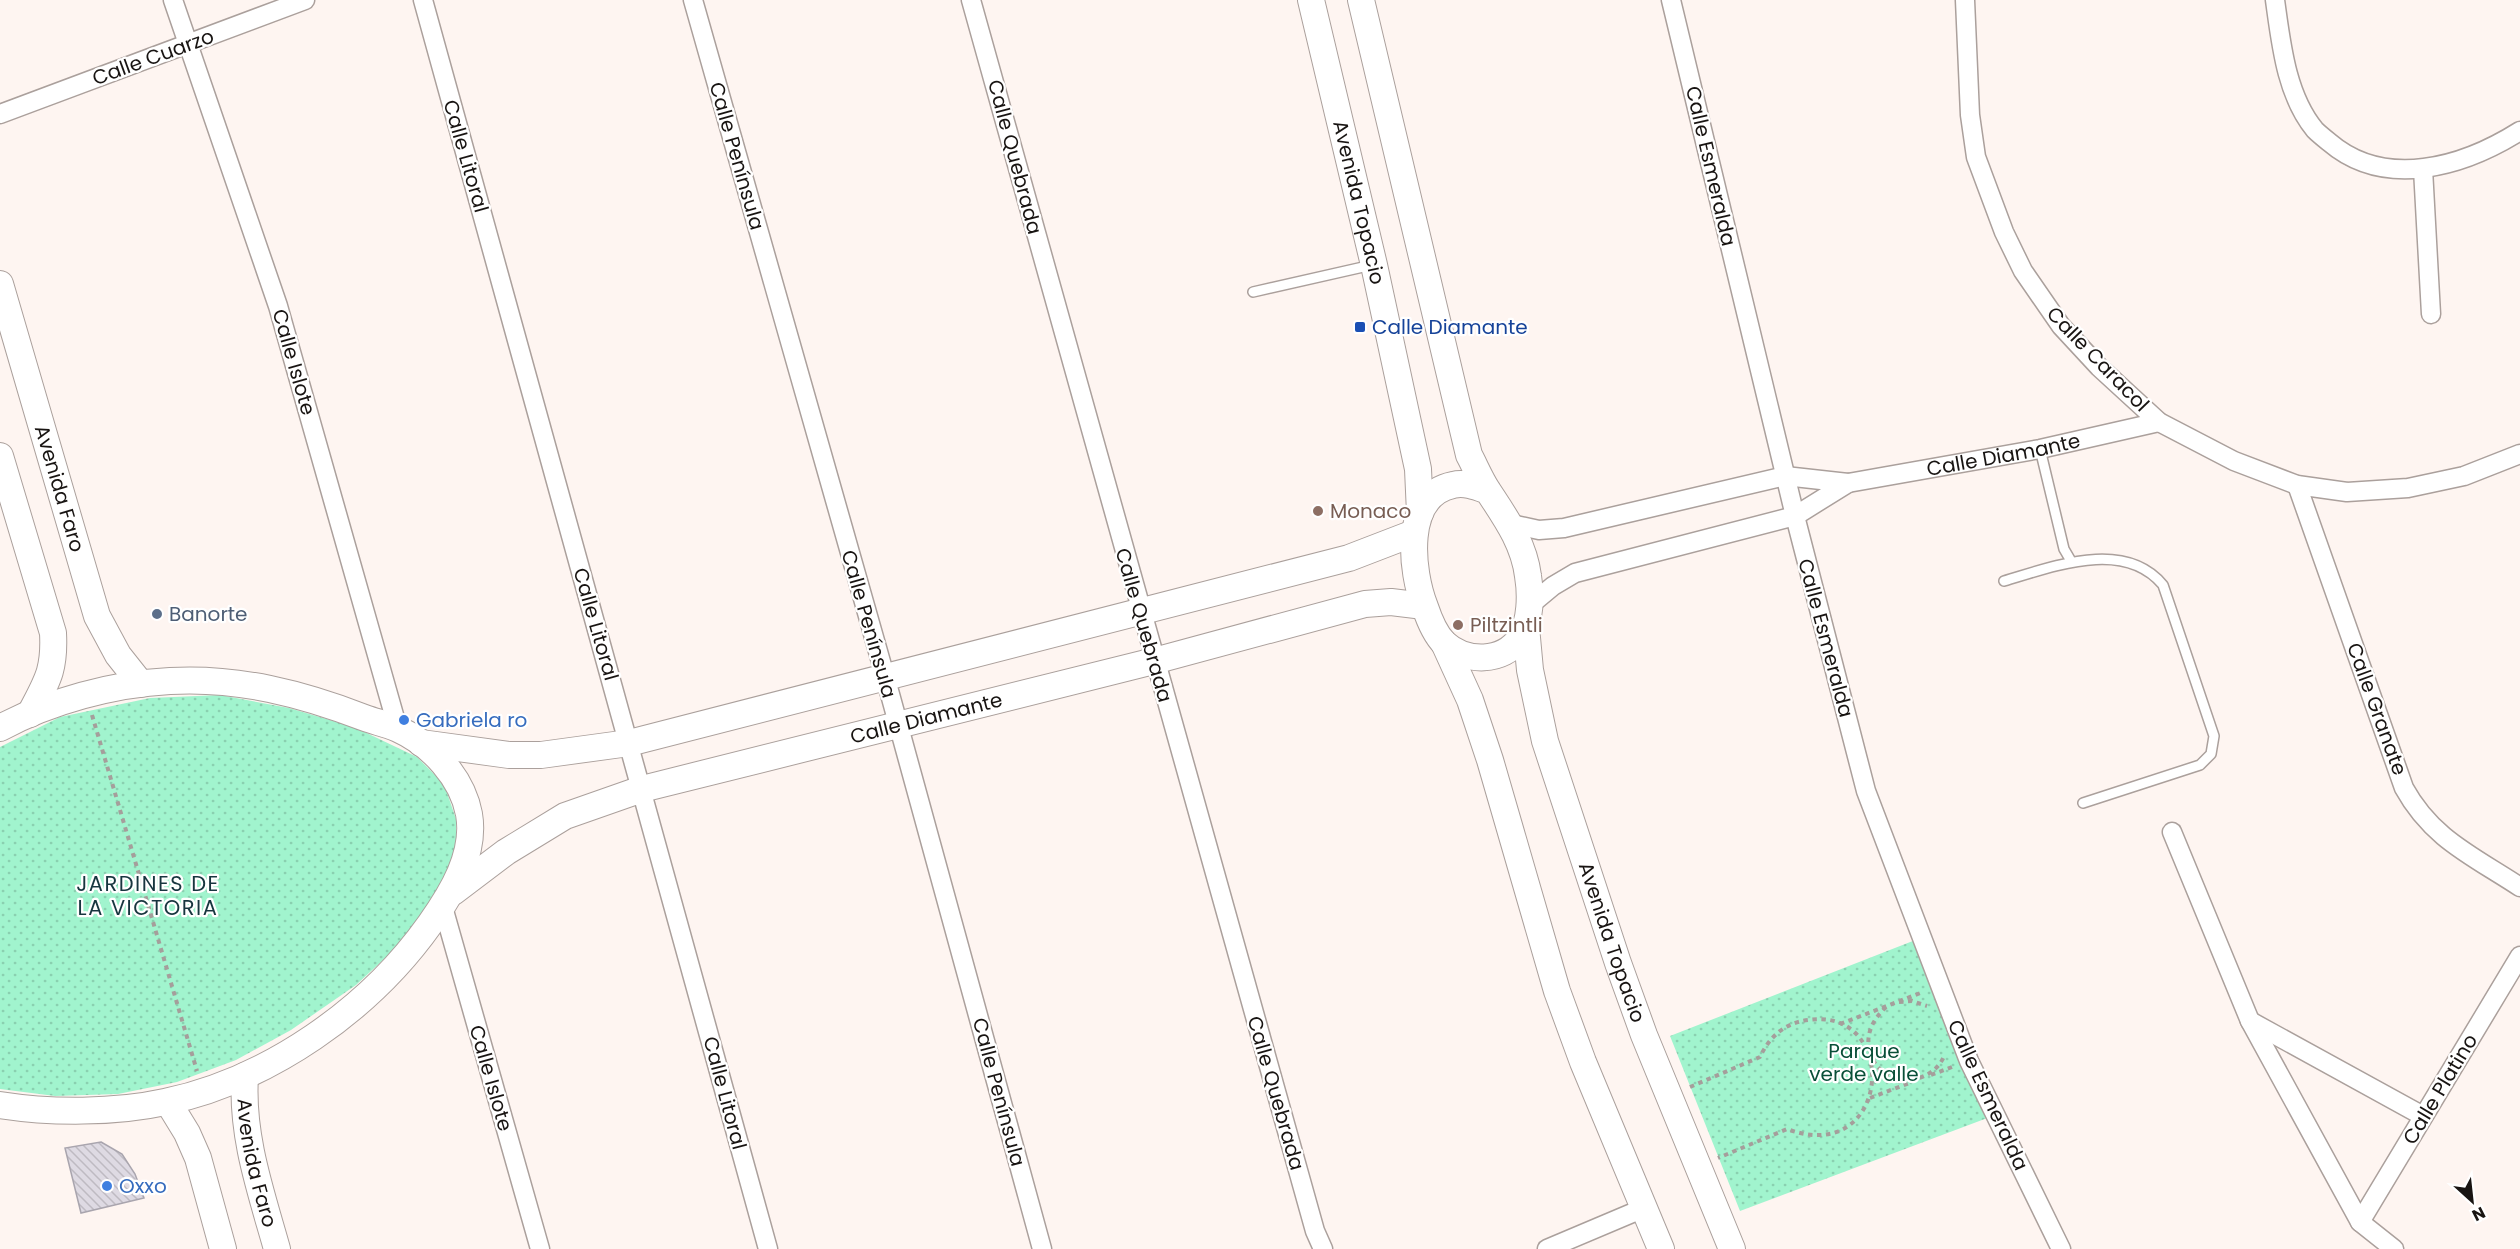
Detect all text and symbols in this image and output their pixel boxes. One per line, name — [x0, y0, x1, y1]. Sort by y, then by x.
street label: Calle Cuarzo — [88, 22, 218, 92]
street label: Calle Quebrada — [981, 77, 1049, 237]
street label: Calle Península — [702, 79, 772, 233]
street label: Calle Esmeralda — [1679, 83, 1743, 249]
street label: Calle Litoral — [437, 96, 495, 216]
street label: Avenida Topacio — [1326, 117, 1392, 287]
street label: Calle Caracol — [2041, 300, 2155, 418]
street label: Calle Islote — [265, 306, 323, 418]
place label: Calle Diamante — [1372, 313, 1528, 341]
marker: Calle Diamante — [1353, 320, 1367, 334]
street label: Avenida Faro — [28, 422, 92, 555]
street label: Calle Diamante — [1924, 426, 2083, 483]
place label: Monaco — [1330, 497, 1411, 525]
marker: Monaco — [1311, 504, 1325, 518]
street label: Calle Quebrada — [1109, 545, 1179, 705]
street label: Calle Península — [834, 547, 904, 701]
street label: Calle Esmeralda — [1791, 556, 1861, 720]
street label: Calle Litoral — [567, 564, 625, 684]
place label: Banorte — [169, 600, 248, 628]
marker: Banorte — [150, 607, 164, 621]
place label: Piltzintli — [1470, 611, 1543, 639]
marker: Piltzintli — [1451, 618, 1465, 632]
street label: Calle Granate — [2340, 639, 2414, 779]
street label: Calle Diamante — [847, 685, 1005, 750]
place label: Gabriela ro — [416, 706, 527, 734]
marker: Gabriela ro — [397, 713, 411, 727]
street label: Avenida Topacio — [1572, 859, 1652, 1027]
district label: JARDINES DE LA VICTORIA — [76, 869, 220, 922]
street label: Calle Quebrada — [1241, 1013, 1311, 1173]
street label: Calle Península — [966, 1015, 1032, 1169]
street label: Calle Esmeralda — [1941, 1015, 2035, 1175]
street label: Calle Islote — [462, 1022, 520, 1134]
street label: Calle Platino — [2396, 1028, 2484, 1150]
street label: Calle Litoral — [696, 1033, 754, 1153]
park label: Parque verde valle — [1809, 1037, 1919, 1088]
street label: Avenida Faro — [231, 1098, 284, 1231]
north arrow — [2442, 1171, 2502, 1231]
place label: Oxxo — [119, 1172, 167, 1200]
marker: Oxxo — [100, 1179, 114, 1193]
text: N — [2468, 1201, 2489, 1227]

